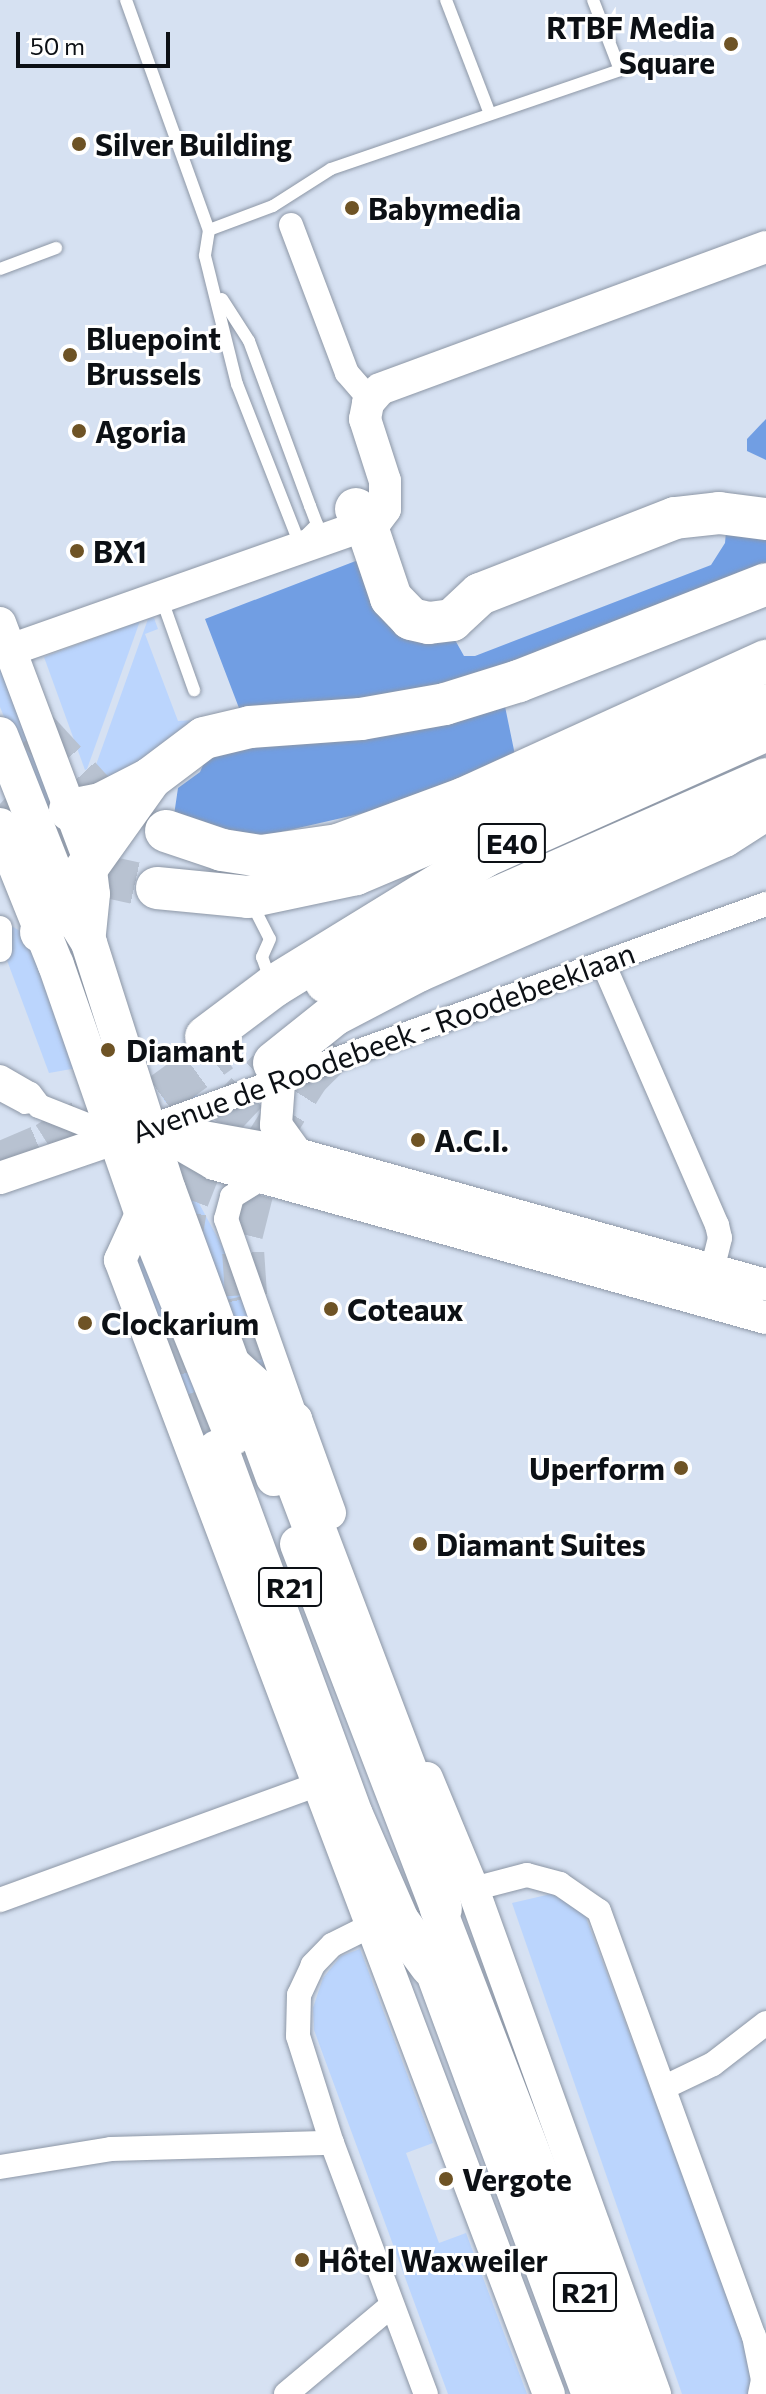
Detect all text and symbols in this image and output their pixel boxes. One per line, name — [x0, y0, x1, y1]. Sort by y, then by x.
place label: RTBF Media Square — [546, 9, 715, 80]
scale bar — [20, 16, 174, 66]
text: 50 m — [30, 31, 85, 60]
marker: RTBF Media Square — [722, 35, 740, 53]
place label: Silver Building — [95, 126, 292, 162]
marker: Silver Building — [70, 135, 88, 153]
place label: Babymedia — [368, 190, 521, 226]
marker: Babymedia — [343, 199, 361, 217]
place label: Bluepoint Brussels — [86, 320, 221, 390]
marker: Bluepoint Brussels — [61, 346, 79, 364]
place label: Agoria — [95, 413, 186, 449]
marker: Agoria — [70, 422, 88, 440]
place label: BX1 — [93, 533, 147, 569]
marker: BX1 — [68, 542, 86, 560]
road number: E40 — [476, 819, 548, 867]
street label: Avenue de Roodebeek - Roodebeeklaan — [127, 934, 639, 1150]
place label: Diamant — [126, 1032, 244, 1068]
marker: Diamant — [97, 1039, 119, 1061]
place label: A.C.I. — [434, 1122, 509, 1158]
marker: A.C.I. — [409, 1131, 427, 1149]
place label: Coteaux — [347, 1291, 464, 1327]
marker: Coteaux — [322, 1300, 340, 1318]
place label: Clockarium — [101, 1305, 259, 1341]
marker: Clockarium — [76, 1314, 94, 1332]
place label: Uperform — [529, 1450, 665, 1486]
marker: Uperform — [672, 1459, 690, 1477]
place label: Diamant Suites — [436, 1526, 646, 1562]
marker: Diamant Suites — [411, 1535, 429, 1553]
road number: R21 — [258, 1563, 322, 1611]
place label: Vergote — [462, 2161, 572, 2197]
marker: Vergote — [437, 2170, 455, 2188]
place label: Hôtel Waxweiler — [318, 2242, 548, 2278]
marker: Hôtel Waxweiler — [293, 2251, 311, 2269]
road number: R21 — [553, 2268, 617, 2316]

